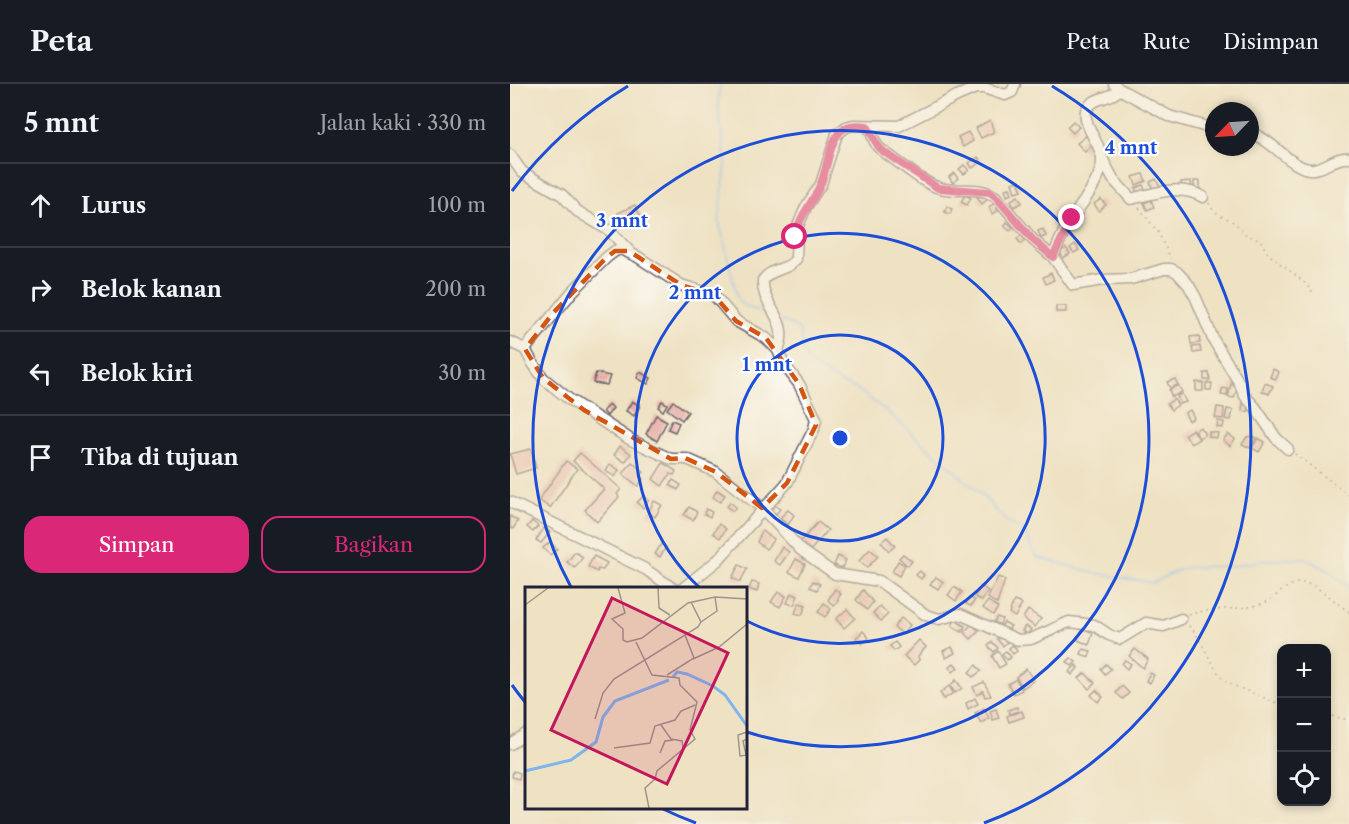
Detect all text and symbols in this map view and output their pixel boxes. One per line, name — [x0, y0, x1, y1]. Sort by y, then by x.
text: Peta — [30, 24, 93, 58]
text: Peta — [1066, 29, 1110, 54]
text: Rute — [1143, 29, 1190, 54]
text: Disimpan — [1223, 29, 1319, 54]
north arrow — [1205, 102, 1259, 156]
text: 5 mnt — [24, 107, 99, 139]
text: Jalan kaki · 330 m — [320, 111, 486, 135]
text: 4 mnt — [1105, 137, 1158, 159]
icon: ahead — [24, 189, 57, 222]
text: Lurus — [81, 192, 146, 219]
text: 100 m — [428, 193, 486, 217]
route end — [1058, 204, 1084, 230]
text: 3 mnt — [596, 210, 649, 232]
route start — [781, 223, 807, 249]
icon: right — [24, 273, 57, 306]
text: Belok kanan — [81, 276, 222, 303]
text: 200 m — [425, 277, 486, 301]
text: 2 mnt — [669, 282, 722, 304]
text: 1 mnt — [742, 354, 793, 376]
icon: left — [24, 357, 57, 390]
text: Belok kiri — [81, 360, 193, 387]
text: 30 m — [438, 361, 486, 385]
centre of rings — [830, 428, 850, 448]
icon: arrive — [24, 441, 57, 474]
text: Tiba di tujuan — [81, 444, 239, 471]
button: Simpan — [24, 516, 249, 573]
button: Bagikan — [261, 516, 486, 573]
inset map — [525, 587, 747, 809]
map controls — [1277, 644, 1331, 806]
button: + — [1277, 644, 1331, 698]
button: − — [1277, 698, 1331, 752]
button: locate — [1277, 752, 1331, 806]

